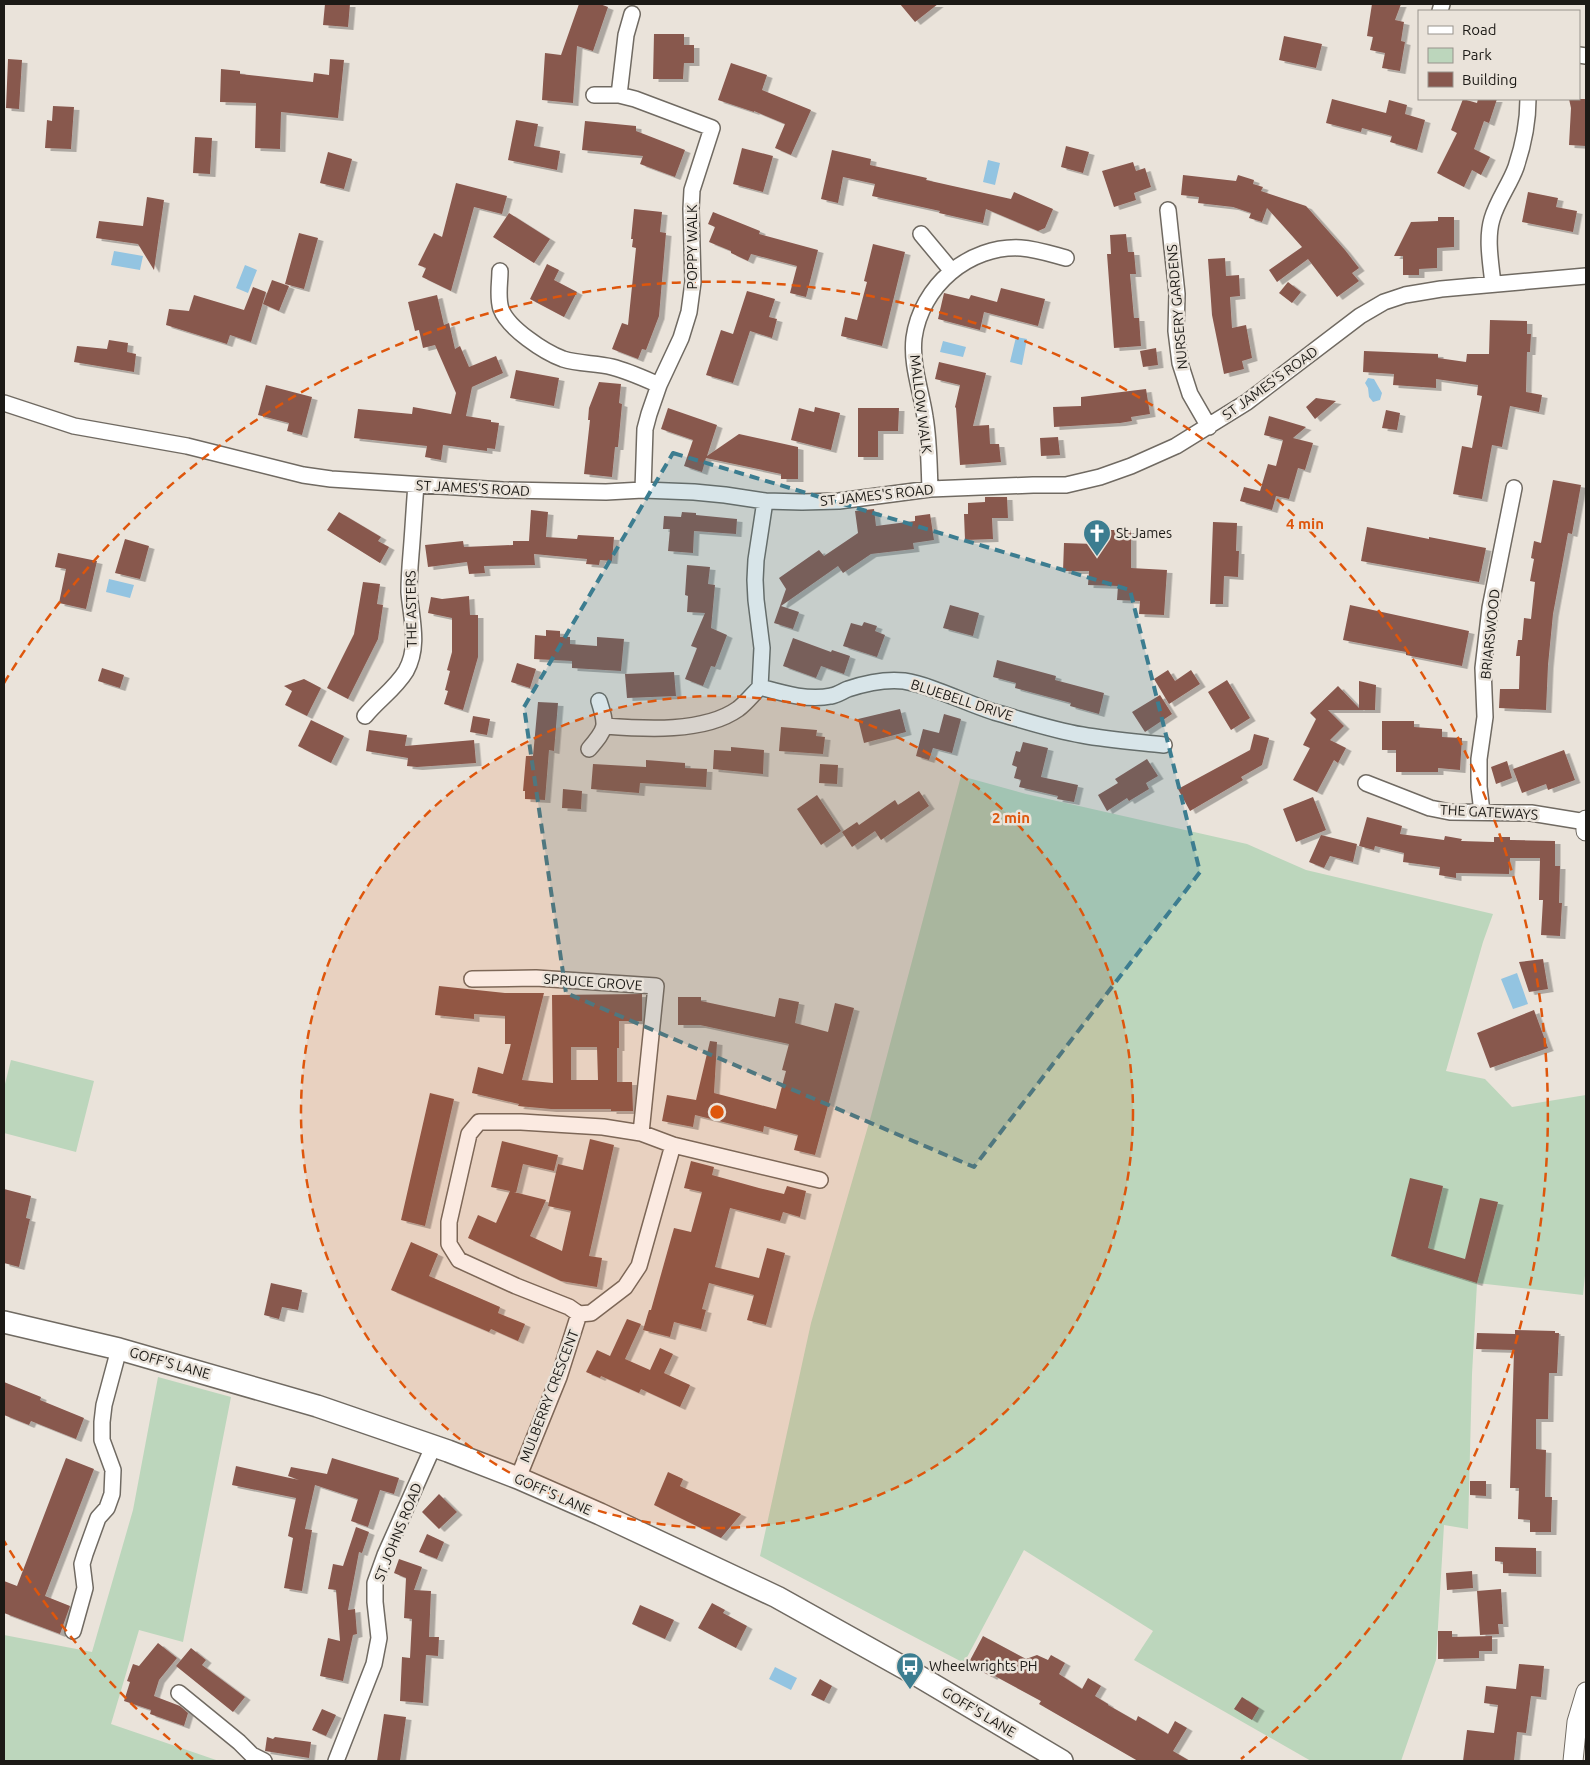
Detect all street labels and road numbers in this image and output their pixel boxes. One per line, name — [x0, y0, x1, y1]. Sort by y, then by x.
street label: POPPY WALK — [684, 204, 700, 289]
street label: NURSERY GARDENS — [1164, 244, 1190, 370]
street label: ST JAMES'S ROAD — [1219, 343, 1321, 423]
street label: MALLOW WALK — [907, 354, 935, 455]
street label: ST JAMES'S ROAD — [416, 477, 530, 499]
street label: ST JAMES'S ROAD — [819, 481, 935, 509]
street label: THE ASTERS — [402, 570, 420, 648]
street label: BRIARSWOOD — [1477, 588, 1503, 680]
street label: BLUEBELL DRIVE — [909, 676, 1015, 724]
street label: THE GATEWAYS — [1440, 801, 1538, 823]
street label: SPRUCE GROVE — [543, 971, 643, 993]
street label: MULBERRY CRESCENT — [516, 1327, 582, 1465]
street label: GOFF'S LANE — [128, 1344, 212, 1382]
street label: GOFF'S LANE — [512, 1470, 594, 1518]
street label: ST JOHNS ROAD — [371, 1480, 425, 1584]
street label: GOFF'S LANE — [939, 1684, 1019, 1740]

